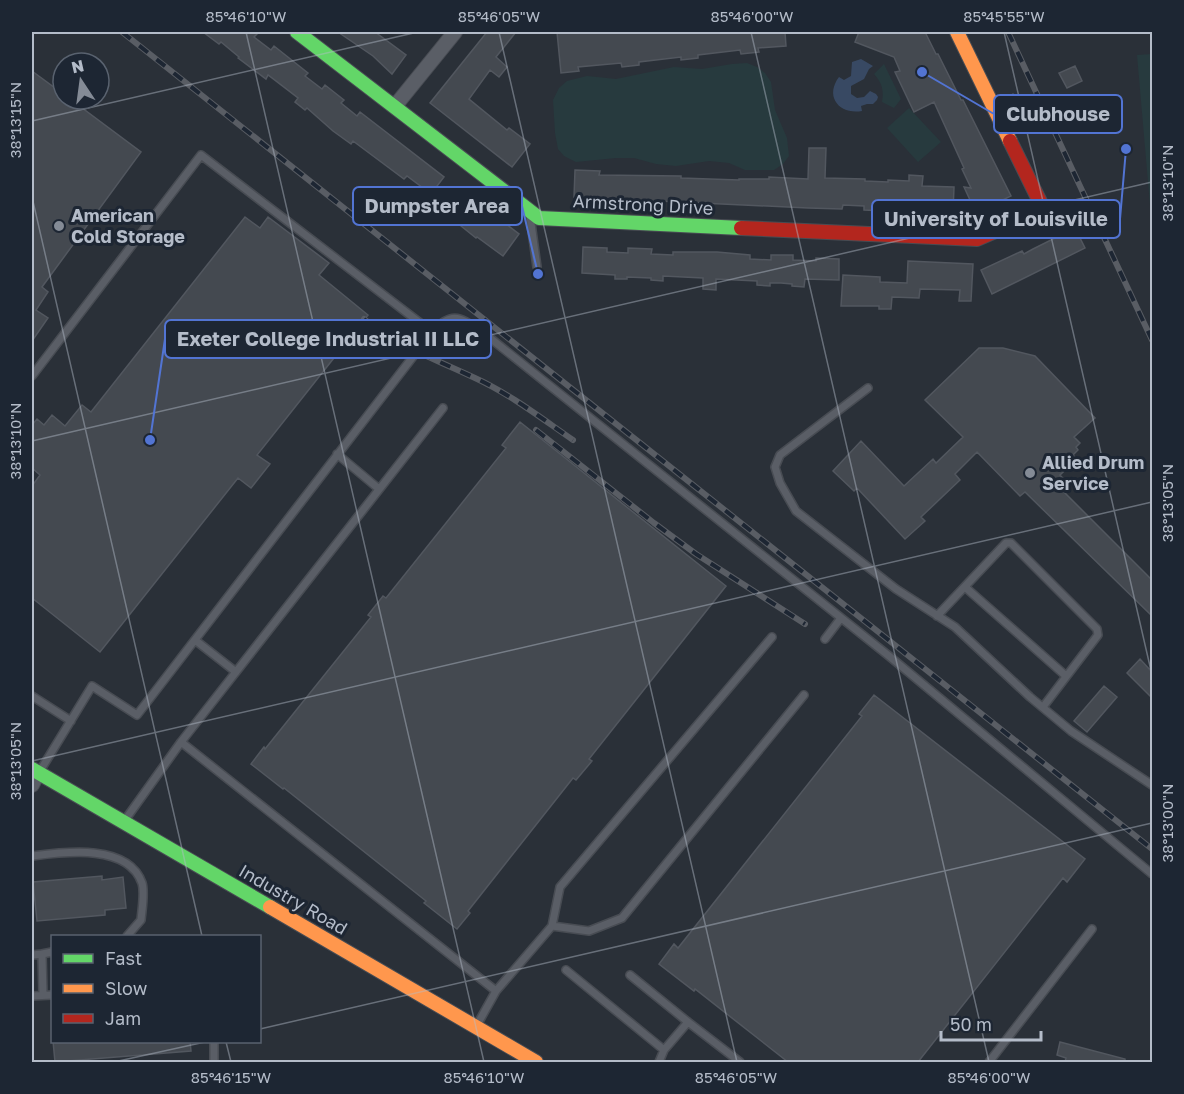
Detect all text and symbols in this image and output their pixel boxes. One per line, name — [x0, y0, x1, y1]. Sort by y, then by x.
text: 85°46'10"W — [205, 7, 287, 25]
text: 85°46'05"W — [458, 7, 540, 25]
text: 85°46'00"W — [710, 7, 794, 25]
text: 85°45'55"W — [963, 7, 1045, 25]
north arrow — [51, 51, 111, 111]
text: N — [69, 55, 86, 77]
text: 38°13'15"N — [6, 82, 24, 158]
callout: Clubhouse — [994, 95, 1122, 133]
text: Clubhouse — [1006, 101, 1110, 125]
text: 38°13'10"N — [1158, 145, 1176, 221]
callout: Dumpster Area — [353, 187, 522, 225]
street label: Armstrong Drive — [572, 189, 714, 219]
text: Dumpster Area — [365, 193, 509, 217]
callout: University of Louisville — [872, 200, 1120, 238]
place label: American Cold Storage — [71, 204, 185, 247]
text: University of Louisville — [884, 206, 1108, 230]
marker: American Cold Storage — [52, 219, 66, 233]
callout: Exeter College Industrial II LLC — [165, 320, 491, 358]
text: Exeter College Industrial II LLC — [177, 326, 479, 350]
text: 38°13'10"N — [6, 403, 24, 479]
place label: Allied Drum Service — [1042, 451, 1144, 494]
text: 38°13'05"N — [1158, 464, 1176, 542]
marker: Allied Drum Service — [1023, 466, 1037, 480]
text: 38°13'05"N — [6, 722, 24, 800]
text: 38°13'00"N — [1158, 784, 1176, 862]
street label: Industry Road — [235, 859, 352, 939]
legend — [51, 935, 261, 1043]
text: Fast — [105, 947, 142, 969]
text: Slow — [105, 977, 148, 999]
scale bar — [941, 1004, 1042, 1042]
text: Jam — [105, 1007, 141, 1029]
text: 50 m — [950, 1013, 992, 1035]
text: 85°46'15"W — [191, 1068, 271, 1086]
text: 85°46'10"W — [443, 1068, 525, 1086]
text: 85°46'05"W — [695, 1068, 777, 1086]
text: 85°46'00"W — [947, 1068, 1031, 1086]

